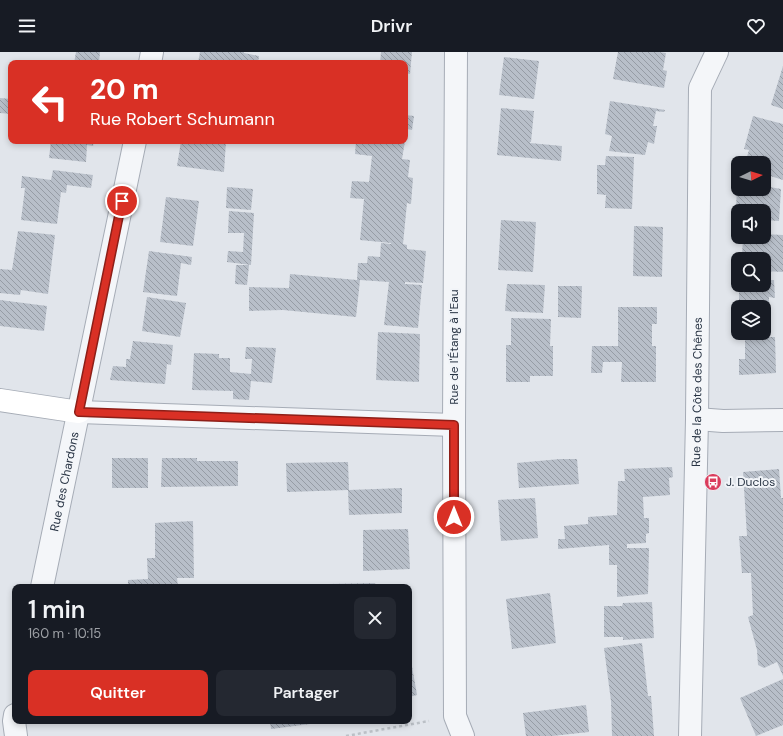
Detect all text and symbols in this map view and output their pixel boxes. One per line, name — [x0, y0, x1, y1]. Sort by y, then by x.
text: Drivr — [371, 14, 412, 38]
icon: menu — [16, 15, 38, 37]
icon: heart — [745, 15, 767, 37]
text: 20 m — [90, 71, 159, 108]
icon: left — [24, 76, 76, 128]
text: Rue Robert Schumann — [90, 107, 275, 131]
north arrow — [731, 156, 771, 196]
map controls — [731, 156, 771, 340]
pin — [105, 184, 139, 218]
icon: arrive — [111, 190, 133, 212]
button: sound — [731, 204, 771, 244]
button: search — [731, 252, 771, 292]
street label: Rue de l'Étang à l'Eau — [446, 289, 462, 405]
button: layers — [731, 300, 771, 340]
street label: Rue de la Côte des Chênes — [688, 317, 706, 467]
street label: Rue des Chardons — [46, 430, 83, 533]
bus stop icon: J. Duclos — [703, 472, 723, 492]
place label: J. Duclos — [726, 474, 775, 490]
position arrow — [433, 496, 475, 538]
text: 1 min — [28, 594, 85, 625]
button: close — [354, 597, 396, 639]
text: 160 m · 10:15 — [28, 625, 101, 642]
button: Quitter — [28, 670, 208, 716]
button: Partager — [216, 670, 396, 716]

